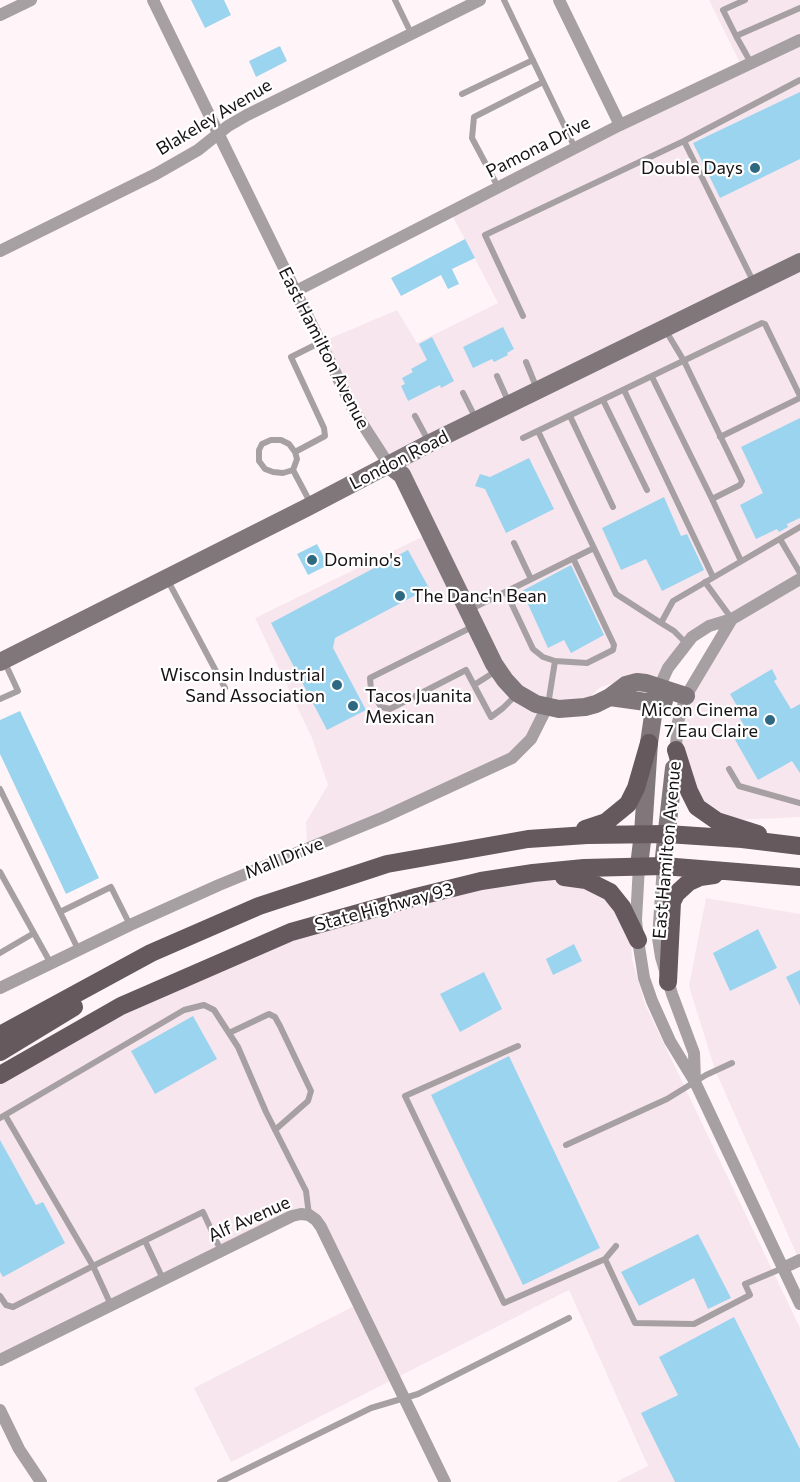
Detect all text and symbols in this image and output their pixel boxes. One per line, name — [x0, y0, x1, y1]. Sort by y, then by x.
street label: Blakeley Avenue — [152, 74, 276, 160]
street label: Pamona Drive — [482, 112, 594, 182]
place label: Double Days — [641, 157, 743, 179]
marker: Double Days — [748, 161, 762, 175]
street label: East Hamilton Avenue — [274, 264, 374, 432]
street label: London Road — [346, 426, 452, 494]
place label: Domino's — [324, 549, 401, 571]
marker: Domino's — [305, 553, 319, 567]
place label: The Danc'n Bean — [412, 585, 547, 607]
marker: The Danc'n Bean — [393, 589, 407, 603]
place label: Wisconsin Industrial Sand Association — [160, 664, 325, 706]
marker: Wisconsin Industrial Sand Association — [330, 678, 344, 692]
place label: Tacos Juanita Mexican — [365, 685, 472, 728]
marker: Tacos Juanita Mexican — [346, 699, 360, 713]
place label: Micon Cinema 7 Eau Claire — [641, 699, 758, 742]
marker: Micon Cinema 7 Eau Claire — [763, 713, 777, 727]
street label: East Hamilton Avenue — [648, 760, 686, 940]
street label: Mall Drive — [242, 833, 326, 883]
street label: State Highway 93 — [312, 878, 456, 936]
street label: Alf Avenue — [205, 1191, 293, 1247]

